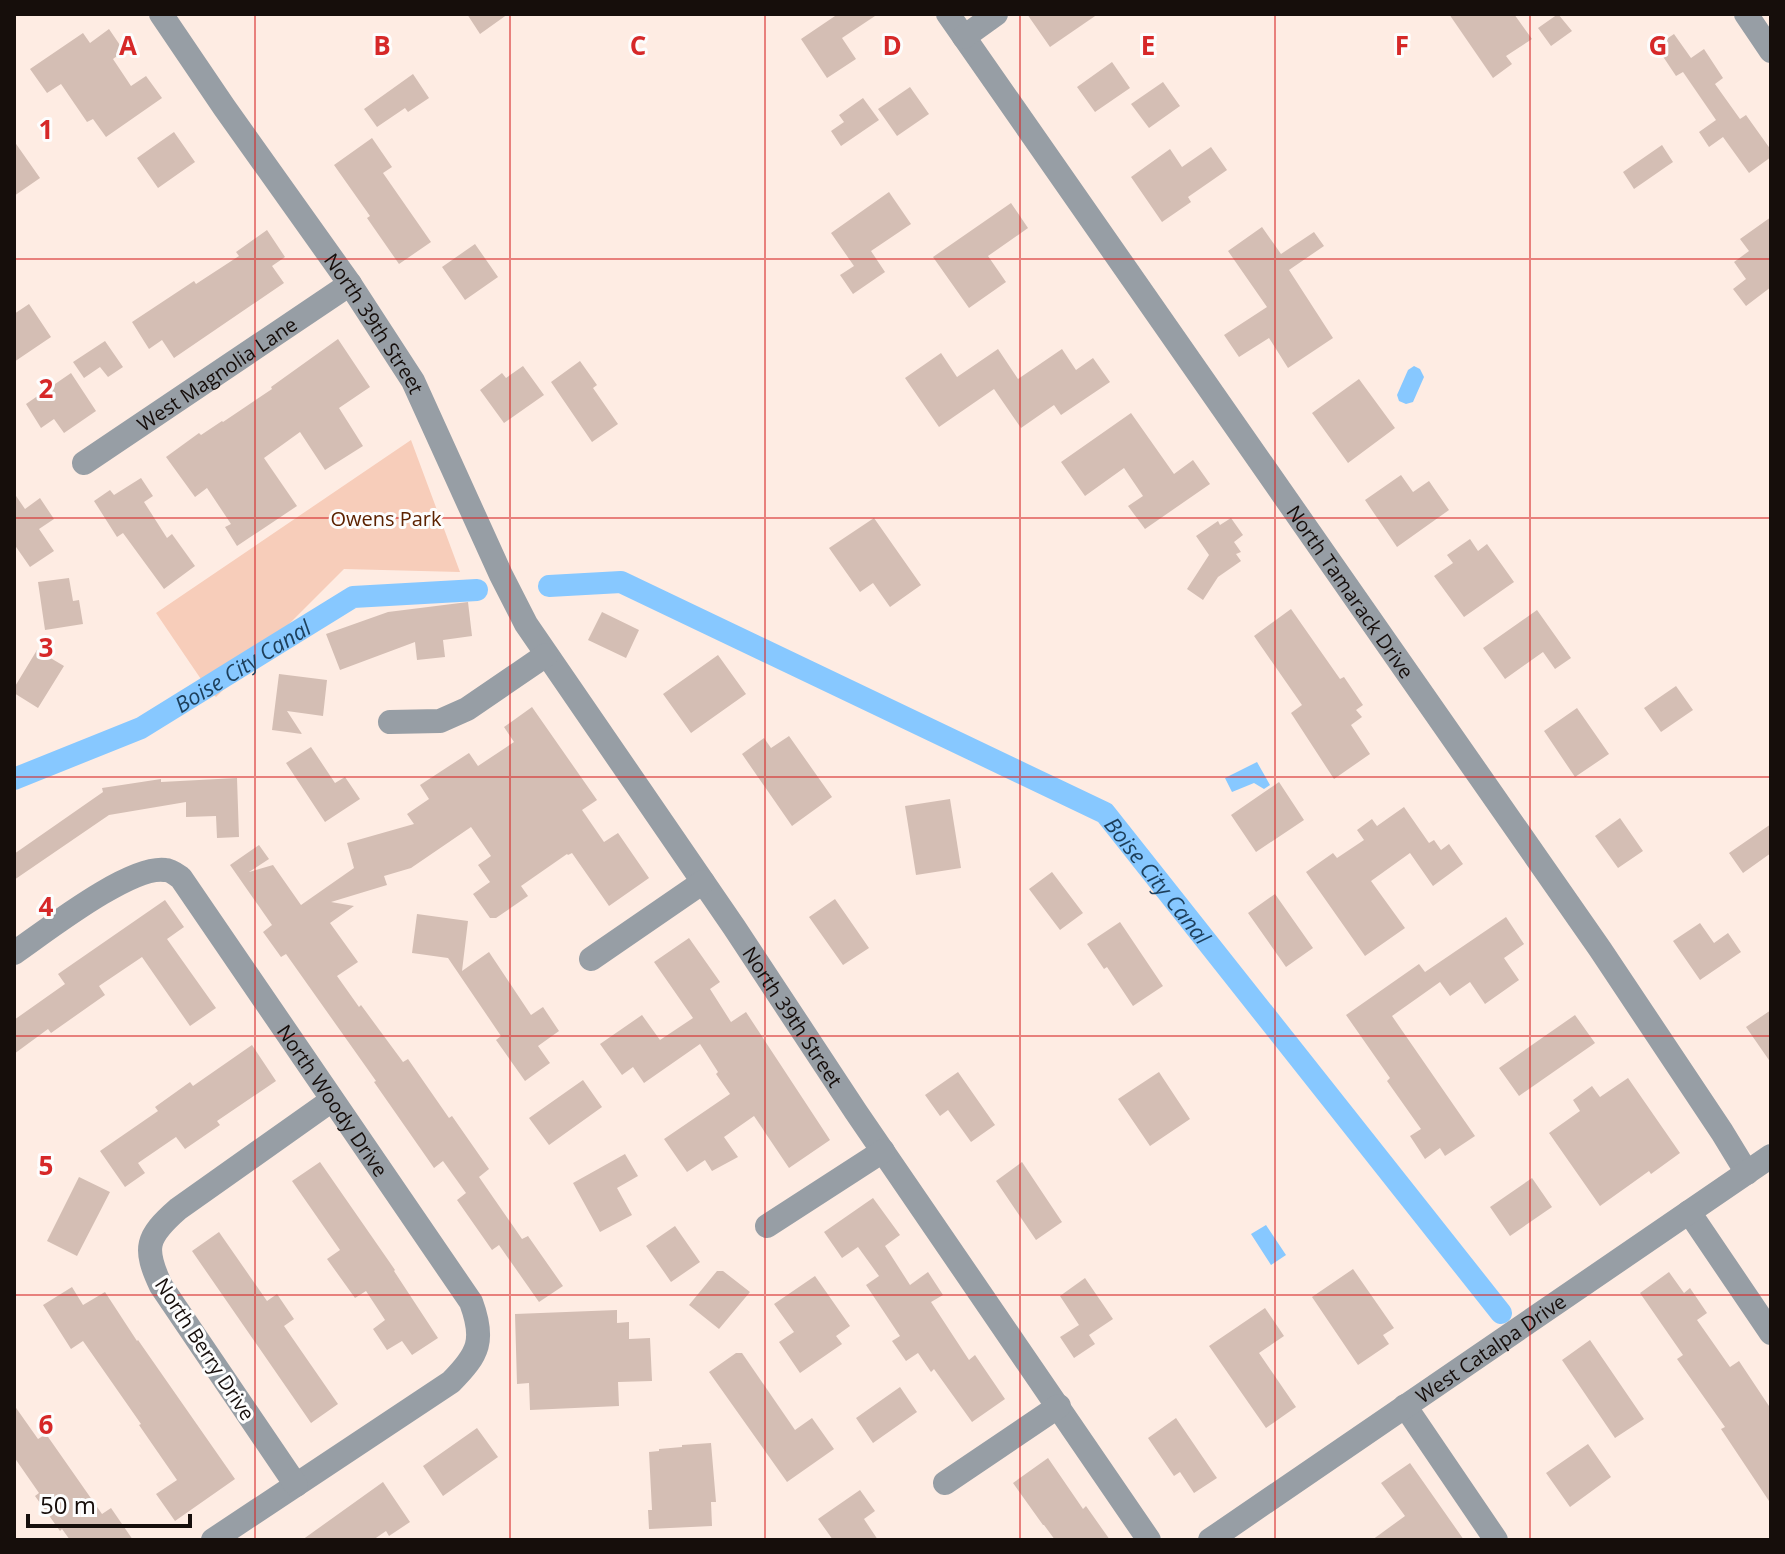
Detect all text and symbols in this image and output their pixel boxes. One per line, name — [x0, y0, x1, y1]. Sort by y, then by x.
text: A — [119, 27, 137, 63]
text: B — [373, 27, 391, 63]
text: C — [630, 27, 646, 63]
text: D — [882, 27, 902, 63]
text: E — [1141, 27, 1155, 63]
text: F — [1395, 27, 1409, 63]
text: G — [1649, 27, 1667, 63]
text: 1 — [39, 111, 53, 147]
street label: North 39th Street — [319, 247, 430, 398]
street label: West Magnolia Lane — [131, 310, 302, 437]
text: 2 — [39, 370, 54, 406]
street label: North Tamarack Drive — [1281, 500, 1420, 683]
park label: Owens Park — [330, 505, 442, 532]
water label: Boise City Canal — [169, 612, 317, 719]
text: 3 — [39, 629, 53, 665]
water label: Boise City Canal — [1098, 810, 1218, 951]
text: 4 — [39, 888, 54, 924]
street label: North 39th Street — [737, 941, 849, 1092]
street label: North Woody Drive — [271, 1019, 395, 1182]
text: 5 — [39, 1147, 53, 1183]
street label: North Berry Drive — [149, 1273, 261, 1425]
street label: West Catalpa Drive — [1410, 1287, 1571, 1409]
text: 6 — [39, 1406, 54, 1442]
scale bar — [28, 1478, 190, 1528]
text: 50 m — [40, 1488, 96, 1521]

